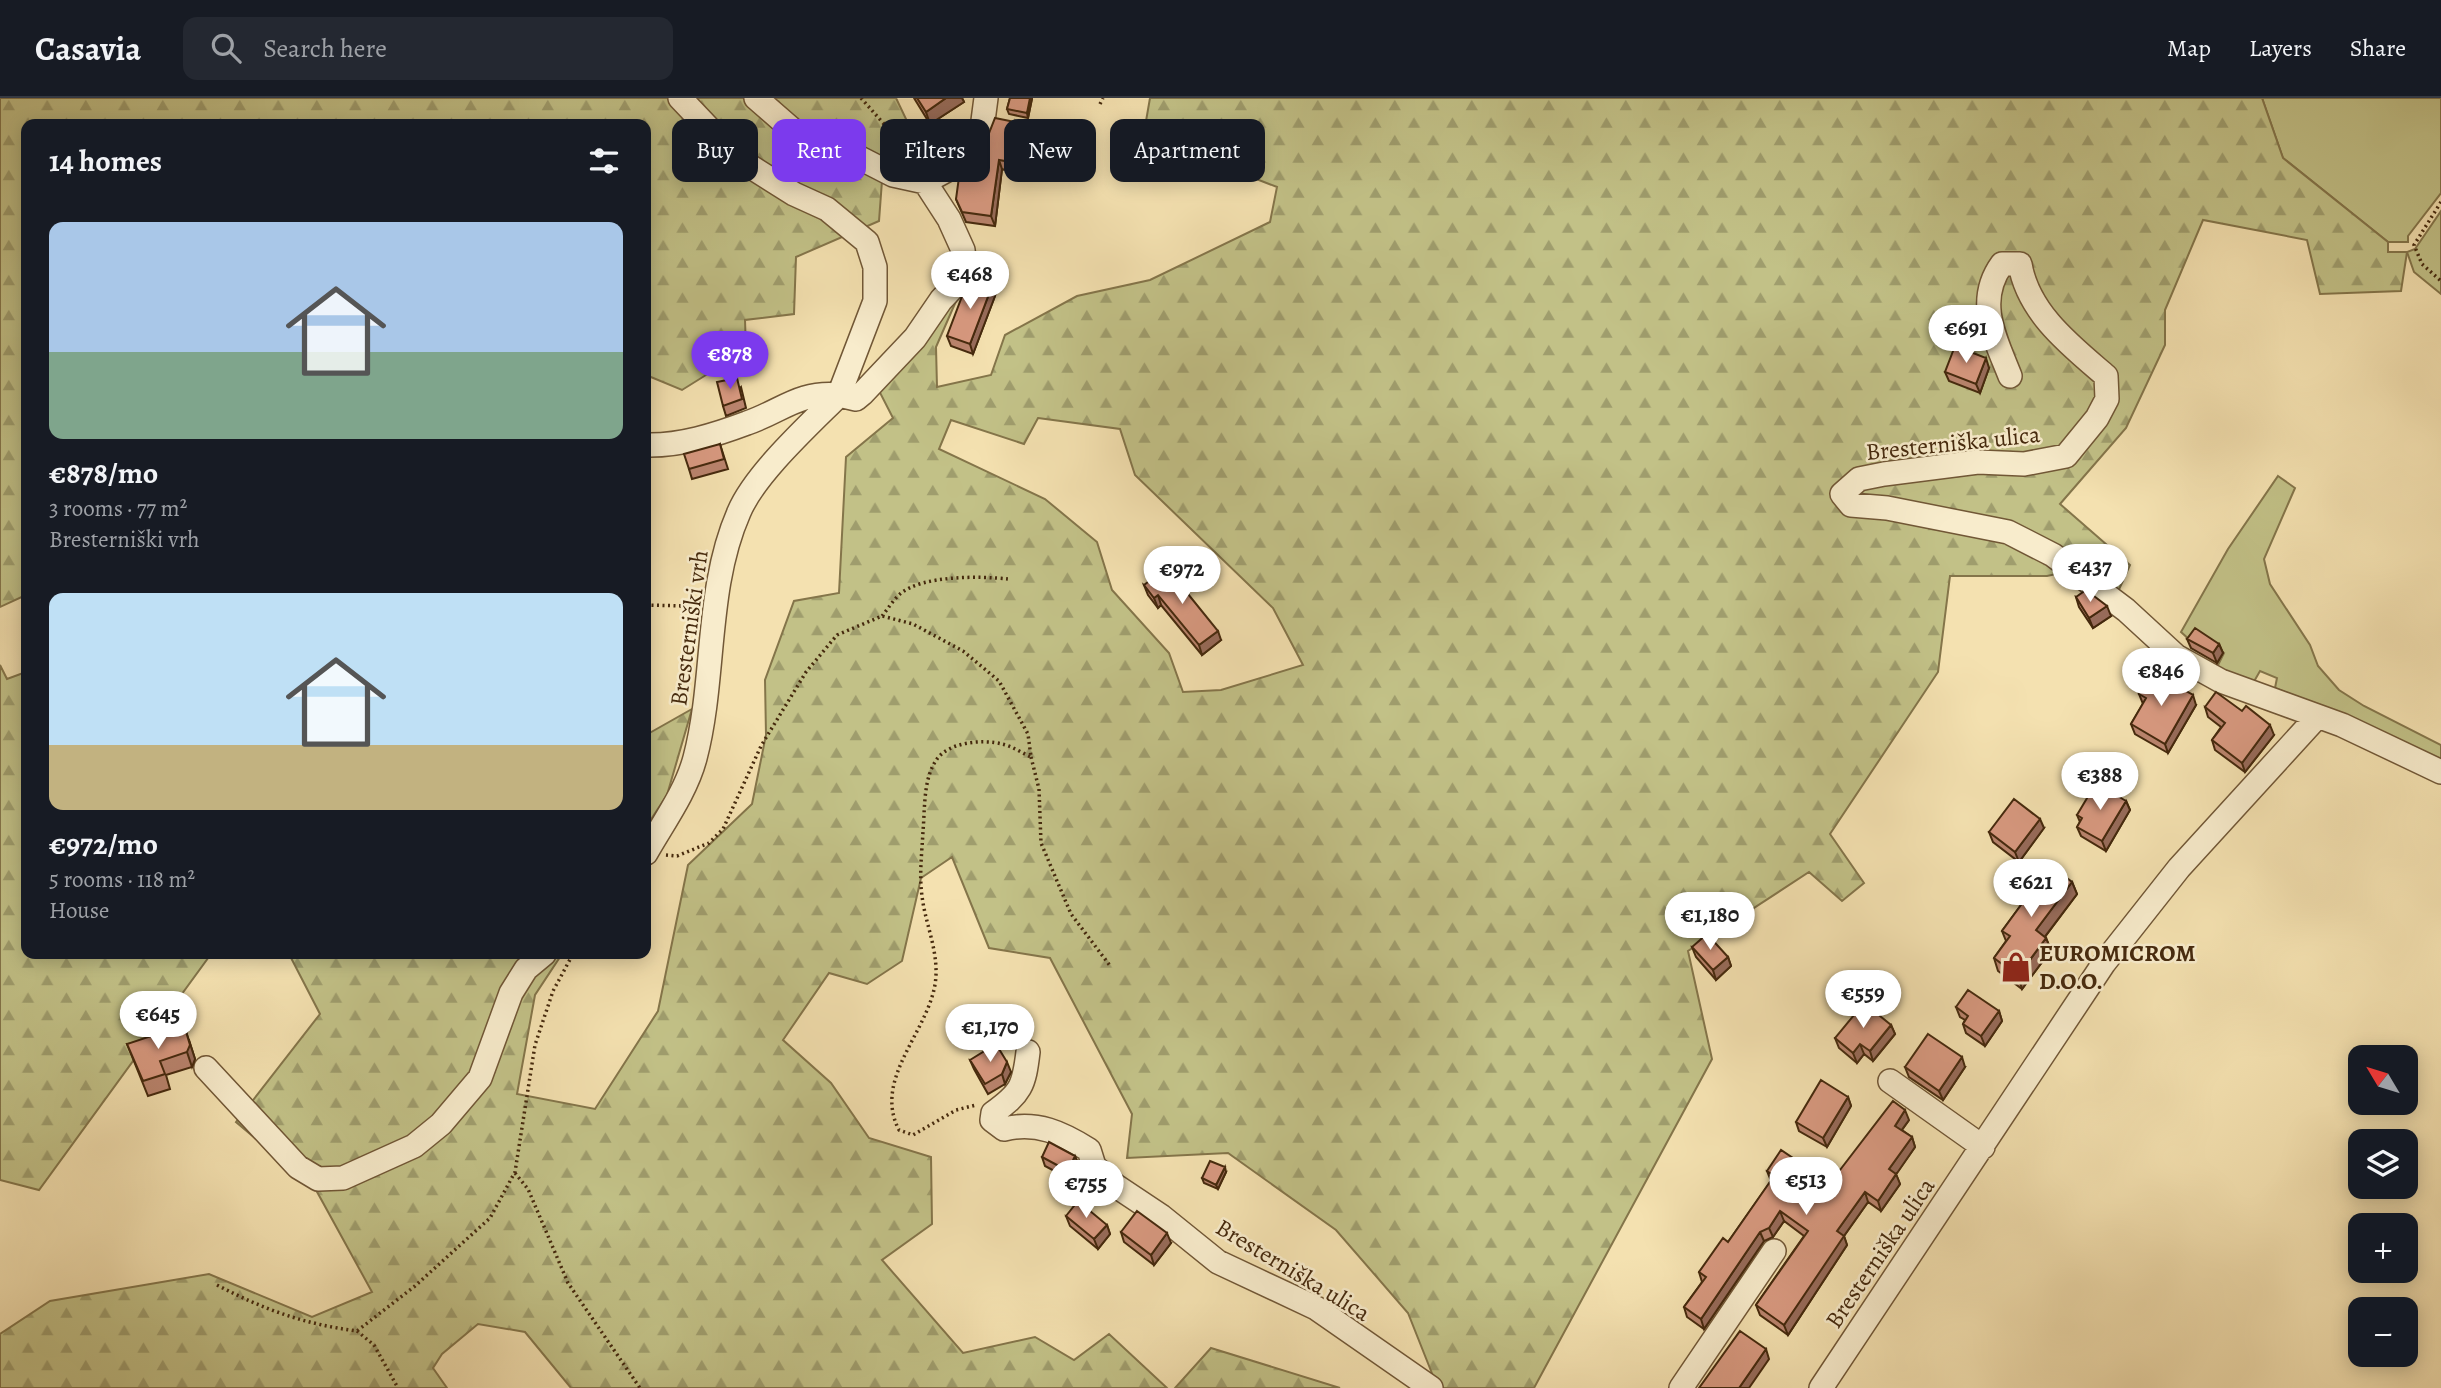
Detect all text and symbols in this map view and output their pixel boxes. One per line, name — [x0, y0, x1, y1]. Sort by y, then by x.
search box — [183, 17, 673, 80]
text: Casavia — [35, 26, 141, 71]
icon: search — [207, 29, 245, 67]
text: Search here — [263, 31, 387, 66]
text: Map — [2167, 32, 2211, 64]
text: Layers — [2249, 32, 2312, 64]
text: Share — [2350, 32, 2406, 64]
chip: Buy — [672, 119, 758, 182]
chip: Rent — [772, 119, 866, 182]
chip: Filters — [880, 119, 990, 182]
chip: New — [1004, 119, 1096, 182]
chip: Apartment — [1110, 119, 1265, 182]
text: 14 homes — [49, 141, 162, 181]
icon: filters — [585, 142, 623, 180]
pin: €468 — [929, 252, 1011, 311]
text: €468 — [947, 258, 993, 289]
icon: home — [273, 268, 399, 394]
pin: €691 — [1925, 306, 2007, 365]
text: €691 — [1945, 312, 1987, 343]
pin: €878 — [689, 331, 771, 391]
text: €878 — [707, 338, 753, 369]
street label: Bresterniška ulica — [1864, 418, 2042, 468]
text: €878/mo — [49, 453, 158, 493]
text: 3 rooms · 77 m² — [49, 493, 187, 524]
text: Bresterniški vrh — [49, 524, 199, 555]
pin: €437 — [2049, 545, 2131, 604]
pin: €972 — [1141, 546, 1223, 606]
street label: Bresterniški vrh — [662, 548, 716, 708]
text: €437 — [2068, 551, 2112, 582]
text: €972 — [1160, 553, 1204, 584]
icon: home — [273, 639, 399, 765]
pin: €846 — [2120, 648, 2202, 708]
text: €846 — [2138, 655, 2184, 686]
pin: €388 — [2059, 752, 2141, 812]
text: €388 — [2077, 759, 2123, 790]
text: €972/mo — [49, 824, 158, 864]
pin: €621 — [1990, 860, 2072, 919]
text: 5 rooms · 118 m² — [49, 864, 195, 895]
text: €621 — [2009, 866, 2053, 897]
pin: €1,180 — [1653, 892, 1767, 952]
text: House — [49, 895, 109, 926]
text: €1,180 — [1681, 899, 1739, 930]
place label: EUROMICROM D.O.O. — [2039, 937, 2196, 997]
shop icon: EUROMICROM D.O.O. — [1999, 950, 2033, 984]
pin: €559 — [1822, 970, 1904, 1030]
text: €559 — [1841, 977, 1885, 1008]
pin: €645 — [117, 992, 199, 1051]
text: €645 — [136, 998, 180, 1029]
pin: €1,170 — [933, 1004, 1047, 1064]
text: €1,170 — [961, 1011, 1019, 1042]
north arrow — [2348, 1045, 2418, 1115]
map controls — [2348, 1045, 2418, 1367]
button: layers — [2348, 1129, 2418, 1199]
pin: €513 — [1765, 1158, 1847, 1217]
pin: €755 — [1045, 1160, 1127, 1220]
text: €513 — [1785, 1164, 1827, 1195]
text: €755 — [1065, 1167, 1107, 1198]
street label: Bresterniška ulica — [1818, 1171, 1943, 1334]
street label: Bresterniška ulica — [1210, 1211, 1377, 1329]
button: + — [2348, 1213, 2418, 1283]
button: − — [2348, 1297, 2418, 1367]

